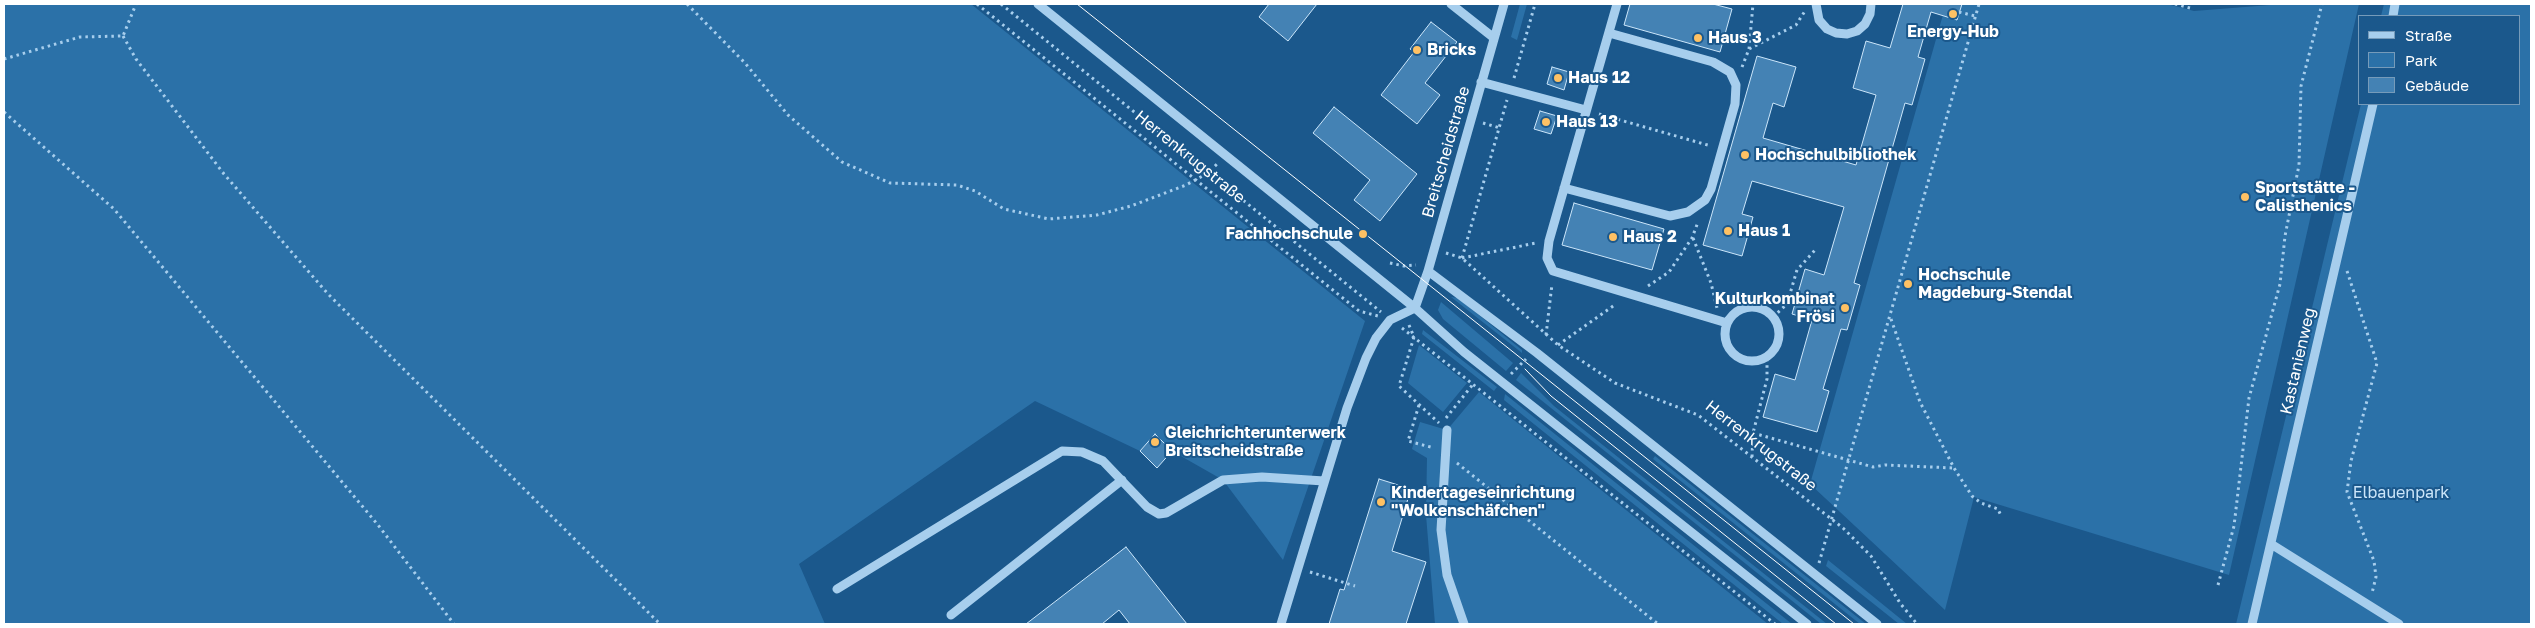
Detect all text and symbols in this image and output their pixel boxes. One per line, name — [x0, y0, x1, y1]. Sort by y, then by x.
marker: Energy-Hub — [1947, 8, 1959, 20]
legend — [2358, 15, 2520, 105]
place label: Energy-Hub — [1907, 22, 1999, 42]
text: Straße — [2405, 26, 2452, 44]
place label: Haus 3 — [1708, 28, 1762, 48]
marker: Haus 3 — [1692, 32, 1704, 44]
place label: Bricks — [1427, 40, 1476, 60]
marker: Bricks — [1411, 44, 1423, 56]
text: Park — [2405, 51, 2437, 69]
place label: Haus 12 — [1568, 68, 1630, 88]
marker: Haus 12 — [1552, 72, 1564, 84]
text: Gebäude — [2405, 76, 2469, 94]
street label: Breitscheidstraße — [1418, 84, 1474, 220]
street label: Herrenkrugstraße — [1131, 107, 1249, 207]
place label: Haus 13 — [1556, 112, 1618, 132]
marker: Haus 13 — [1540, 116, 1552, 128]
place label: Hochschulbibliothek — [1755, 145, 1916, 165]
marker: Hochschulbibliothek — [1739, 149, 1751, 161]
place label: Sportstätte - Calisthenics — [2255, 178, 2355, 216]
marker: Sportstätte - Calisthenics — [2239, 191, 2251, 203]
place label: Haus 1 — [1738, 221, 1790, 241]
place label: Fachhochschule — [1225, 224, 1353, 244]
marker: Haus 1 — [1722, 225, 1734, 237]
place label: Haus 2 — [1623, 227, 1677, 247]
marker: Fachhochschule — [1357, 228, 1369, 240]
marker: Haus 2 — [1607, 231, 1619, 243]
place label: Hochschule Magdeburg-Stendal — [1918, 265, 2072, 303]
marker: Hochschule Magdeburg-Stendal — [1902, 278, 1914, 290]
place label: Kulturkombinat Frösi — [1715, 289, 1835, 327]
marker: Kulturkombinat Frösi — [1839, 302, 1851, 314]
street label: Kastanienweg — [2276, 306, 2320, 416]
street label: Herrenkrugstraße — [1701, 396, 1821, 496]
place label: Gleichrichterunterwerk Breitscheidstraße — [1165, 423, 1346, 461]
marker: Gleichrichterunterwerk Breitscheidstraße — [1149, 436, 1161, 448]
place label: Kindertageseinrichtung "Wolkenschäfchen" — [1391, 483, 1575, 521]
park label: Elbauenpark — [2353, 483, 2449, 503]
marker: Kindertageseinrichtung "Wolkenschäfchen" — [1375, 496, 1387, 508]

